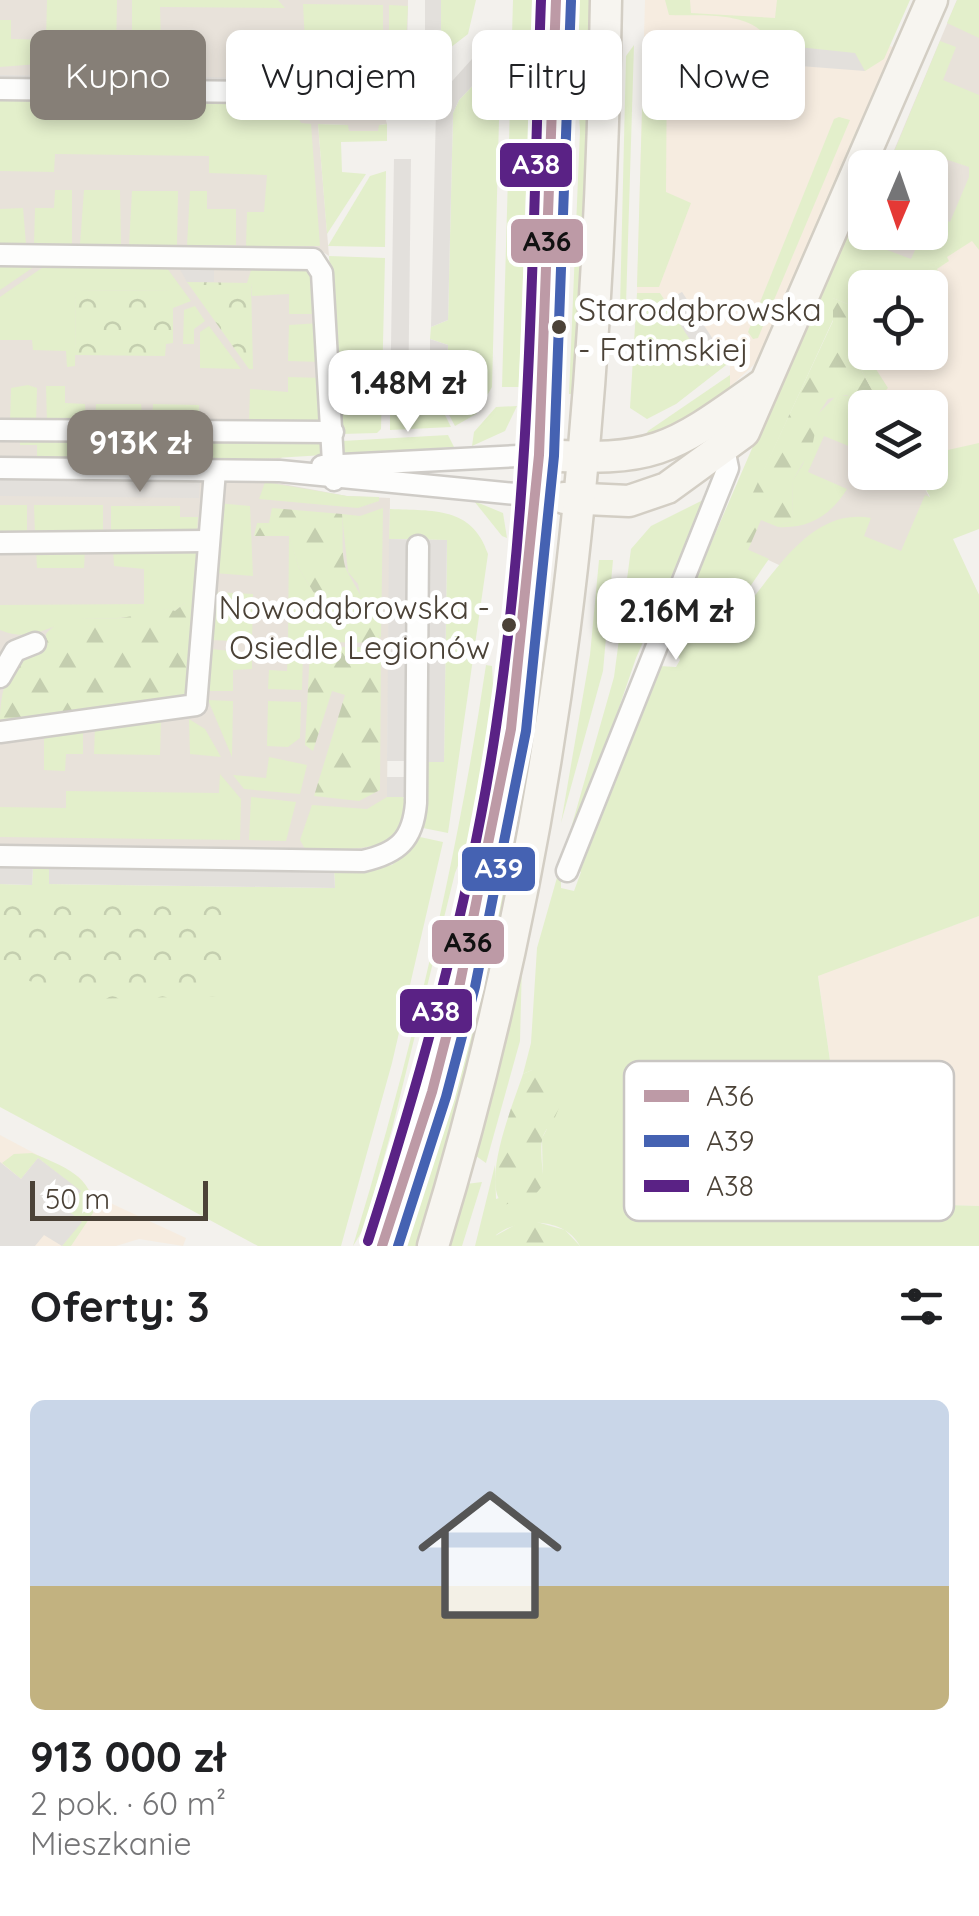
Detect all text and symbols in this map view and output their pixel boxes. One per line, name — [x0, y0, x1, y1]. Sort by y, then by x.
chip: Kupno — [30, 30, 206, 120]
chip: Wynajem — [226, 30, 452, 120]
chip: Filtry — [472, 30, 622, 120]
chip: Nowe — [642, 30, 805, 120]
line badge: A38 — [498, 141, 574, 189]
text: A38 — [512, 146, 560, 181]
north arrow — [848, 150, 948, 250]
map controls — [848, 150, 948, 490]
line badge: A36 — [509, 217, 585, 265]
text: A36 — [523, 223, 571, 258]
button: locate — [848, 270, 948, 370]
place label: Starodąbrowska - Fatimskiej — [578, 289, 822, 369]
marker: Starodąbrowska - Fatimskiej — [549, 317, 569, 337]
pin: 1.48M zł — [305, 350, 511, 435]
text: 1.48M zł — [350, 362, 466, 402]
button: layers — [848, 390, 948, 490]
pin: 913K zł — [48, 410, 232, 495]
text: 913K zł — [89, 422, 191, 462]
pin: 2.16M zł — [573, 578, 779, 663]
place label: Nowodąbrowska - Osiedle Legionów — [218, 587, 490, 667]
text: 2.16M zł — [619, 590, 733, 630]
marker: Nowodąbrowska - Osiedle Legionów — [499, 615, 519, 635]
line badge: A39 — [460, 845, 537, 893]
text: A39 — [475, 850, 523, 885]
line badge: A36 — [430, 918, 506, 966]
text: A36 — [444, 924, 492, 959]
line badge: A38 — [398, 987, 474, 1035]
text: A38 — [412, 993, 460, 1028]
legend — [624, 1061, 954, 1221]
text: A36 — [706, 1078, 754, 1113]
text: A39 — [706, 1123, 754, 1158]
text: A38 — [706, 1168, 754, 1203]
scale bar — [30, 1176, 208, 1220]
text: 50 m — [45, 1181, 110, 1216]
icon: filters — [894, 1279, 949, 1334]
text: Oferty: 3 — [30, 1280, 210, 1333]
icon: home — [400, 1465, 580, 1645]
text: 913 000 zł — [30, 1730, 225, 1783]
text: 2 pok. · 60 m² — [30, 1783, 226, 1823]
text: Mieszkanie — [30, 1823, 192, 1863]

